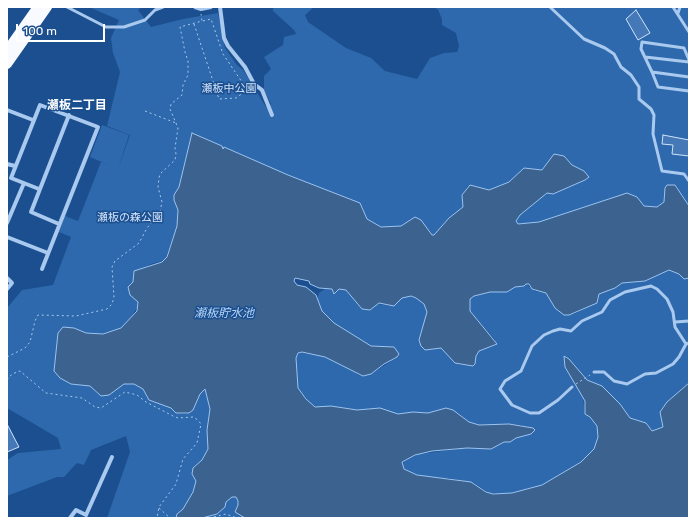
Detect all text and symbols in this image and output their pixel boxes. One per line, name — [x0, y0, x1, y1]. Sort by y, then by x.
scale bar — [18, 16, 107, 42]
text: 100 m — [23, 24, 57, 38]
park label: 瀬板中公園 — [202, 82, 256, 96]
district label: 瀬板二丁目 — [47, 99, 107, 113]
park label: 瀬板の森公園 — [97, 211, 163, 225]
water label: 瀬板貯水池 — [194, 307, 254, 321]

